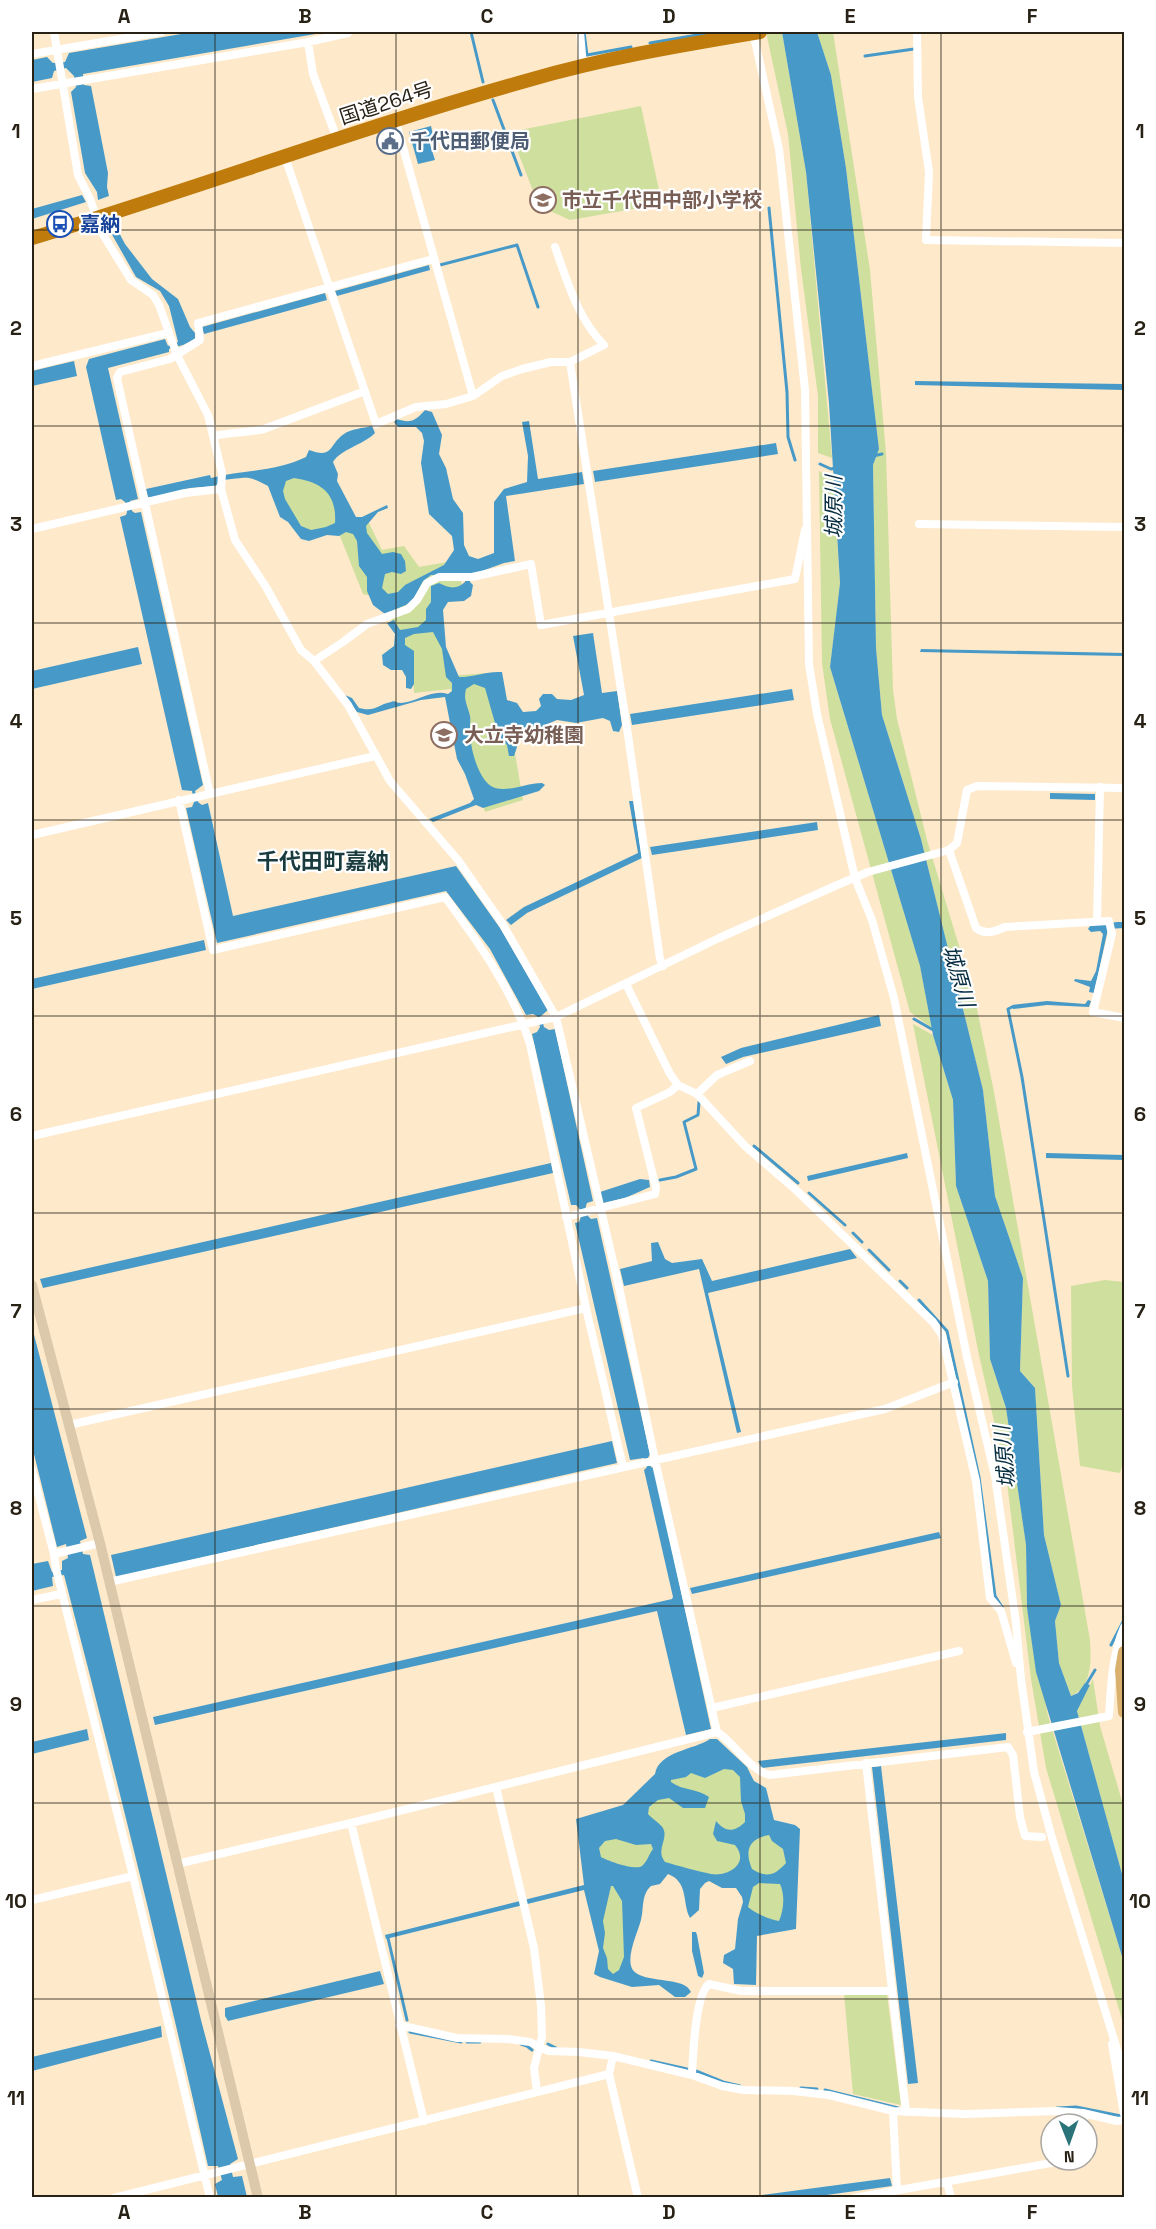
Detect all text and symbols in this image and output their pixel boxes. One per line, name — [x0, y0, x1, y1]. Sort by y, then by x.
text: A — [118, 3, 131, 29]
text: B — [298, 3, 312, 29]
text: C — [481, 3, 494, 29]
text: D — [662, 3, 676, 29]
text: E — [844, 3, 856, 29]
text: F — [1027, 3, 1038, 29]
street label: 国道264号 — [336, 76, 436, 130]
text: 1 — [11, 118, 21, 144]
text: 1 — [1135, 118, 1145, 144]
public building icon: 千代田郵便局 — [375, 126, 405, 156]
place label: 千代田郵便局 — [410, 128, 530, 154]
school or university icon: 市立千代田中部小学校 — [528, 185, 558, 215]
place label: 市立千代田中部小学校 — [562, 187, 762, 213]
bus stop icon: 嘉納 — [45, 209, 75, 239]
place label: 嘉納 — [80, 211, 120, 237]
text: 2 — [10, 315, 22, 341]
text: 2 — [1134, 315, 1146, 341]
water label: 城原川 — [820, 474, 847, 539]
text: 3 — [10, 511, 22, 537]
text: 3 — [1134, 511, 1146, 537]
text: 4 — [10, 708, 23, 734]
text: 4 — [1134, 708, 1147, 734]
school or university icon: 大立寺幼稚園 — [429, 720, 459, 750]
place label: 大立寺幼稚園 — [464, 722, 584, 748]
district label: 千代田町嘉納 — [257, 847, 389, 875]
text: 5 — [10, 905, 22, 931]
text: 5 — [1134, 905, 1146, 931]
water label: 城原川 — [937, 942, 981, 1012]
text: 6 — [10, 1101, 22, 1127]
text: 6 — [1134, 1101, 1146, 1127]
text: 7 — [10, 1298, 22, 1324]
text: 7 — [1134, 1298, 1146, 1324]
water label: 城原川 — [988, 1422, 1020, 1490]
text: 8 — [10, 1495, 22, 1521]
text: 8 — [1134, 1495, 1146, 1521]
text: 9 — [10, 1691, 22, 1717]
text: 9 — [1134, 1691, 1146, 1717]
text: 10 — [5, 1888, 27, 1914]
text: 10 — [1129, 1888, 1151, 1914]
text: 11 — [7, 2085, 25, 2111]
text: 11 — [1131, 2085, 1149, 2111]
north arrow — [1039, 2112, 1099, 2172]
text: N — [1064, 2146, 1075, 2167]
text: A — [118, 2199, 131, 2225]
text: B — [298, 2199, 312, 2225]
text: C — [481, 2199, 494, 2225]
text: D — [662, 2199, 676, 2225]
text: E — [844, 2199, 856, 2225]
text: F — [1027, 2199, 1038, 2225]

